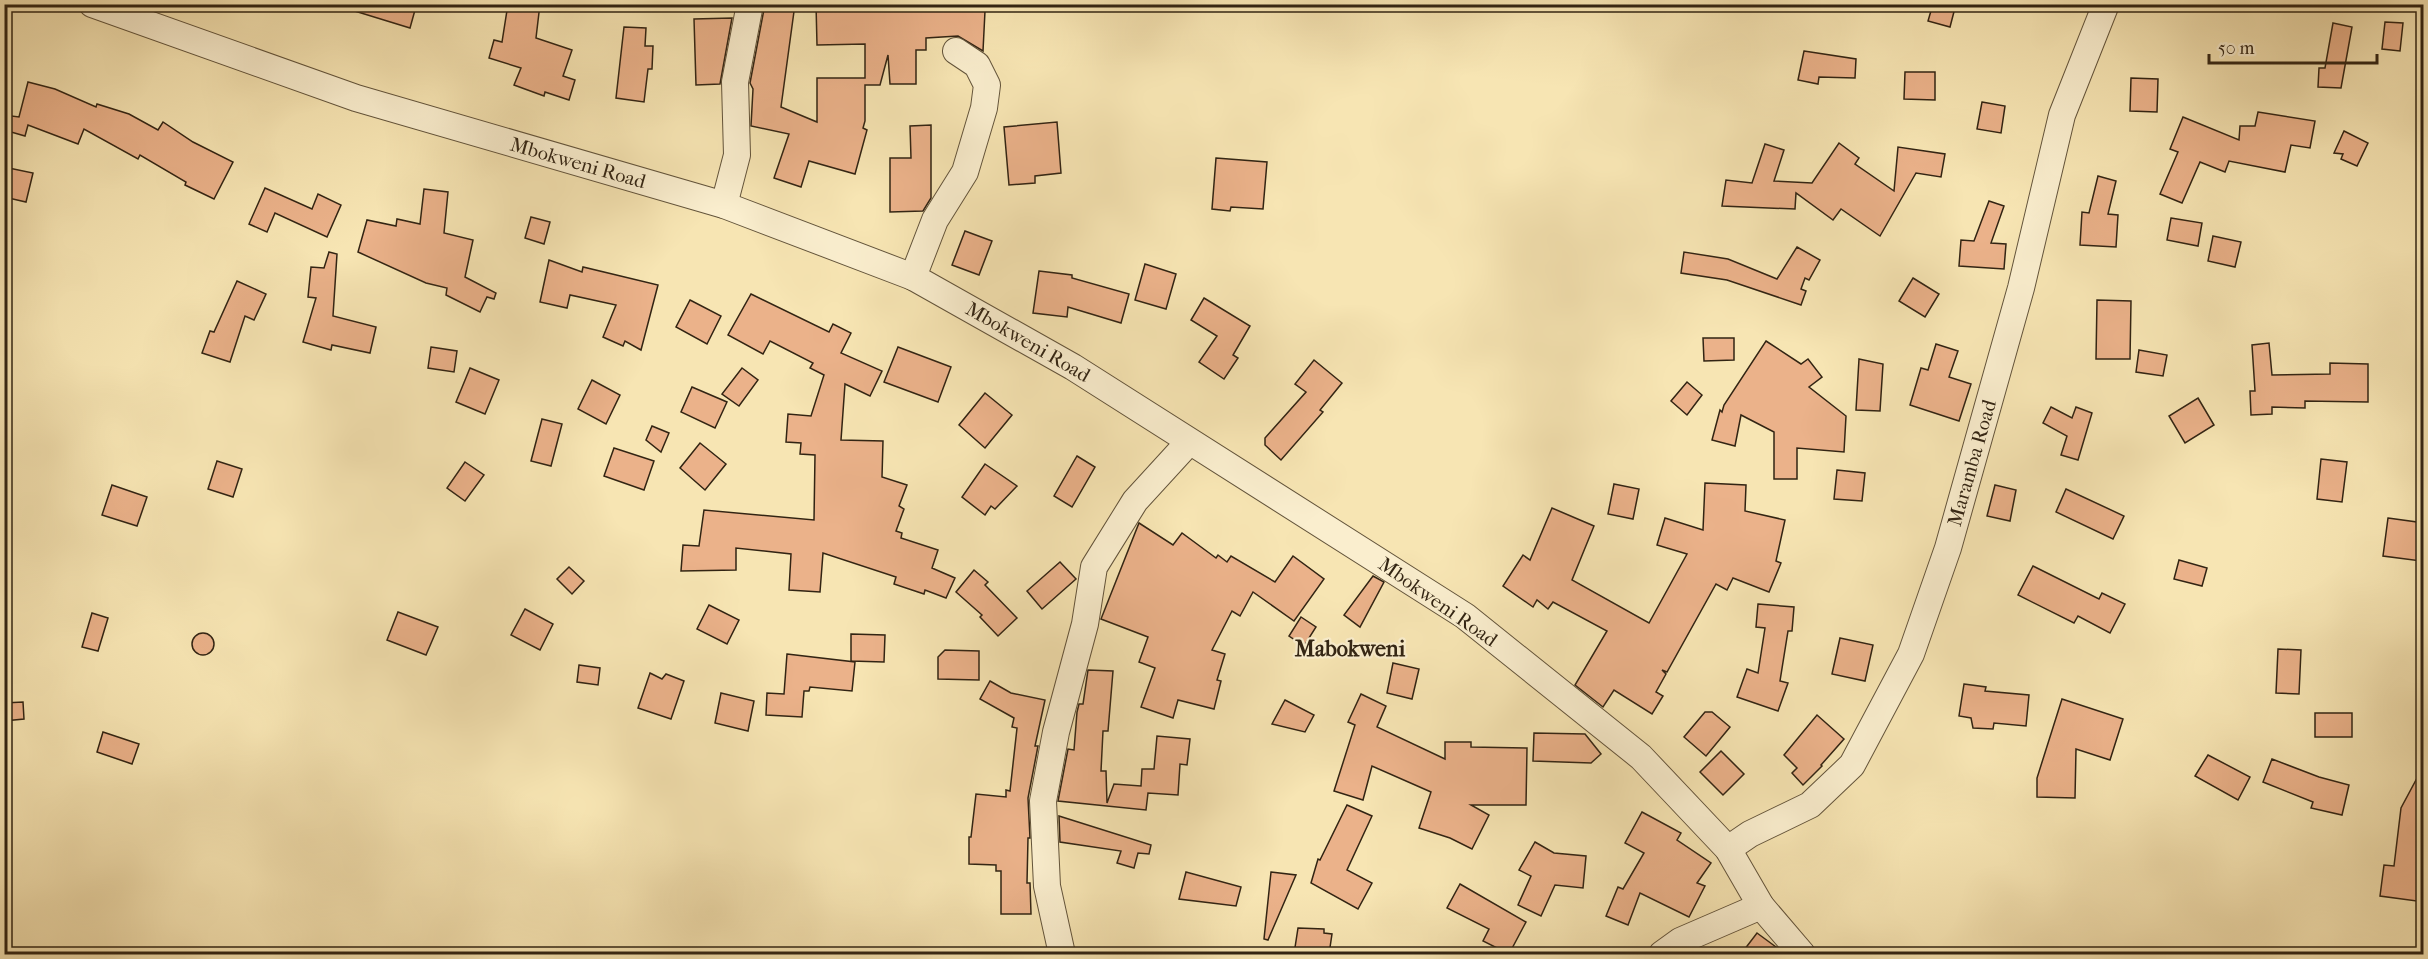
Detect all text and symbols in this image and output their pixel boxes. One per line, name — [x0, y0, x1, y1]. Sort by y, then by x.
scale bar — [2209, 27, 2377, 65]
text: 50 m — [2218, 38, 2255, 59]
street label: Mbokweni Road — [508, 133, 649, 194]
street label: Mbokweni Road — [962, 297, 1095, 387]
street label: Maramba Road — [1943, 396, 2001, 529]
street label: Mbokweni Road — [1374, 552, 1503, 652]
district label: Mabokweni — [1294, 636, 1406, 662]

